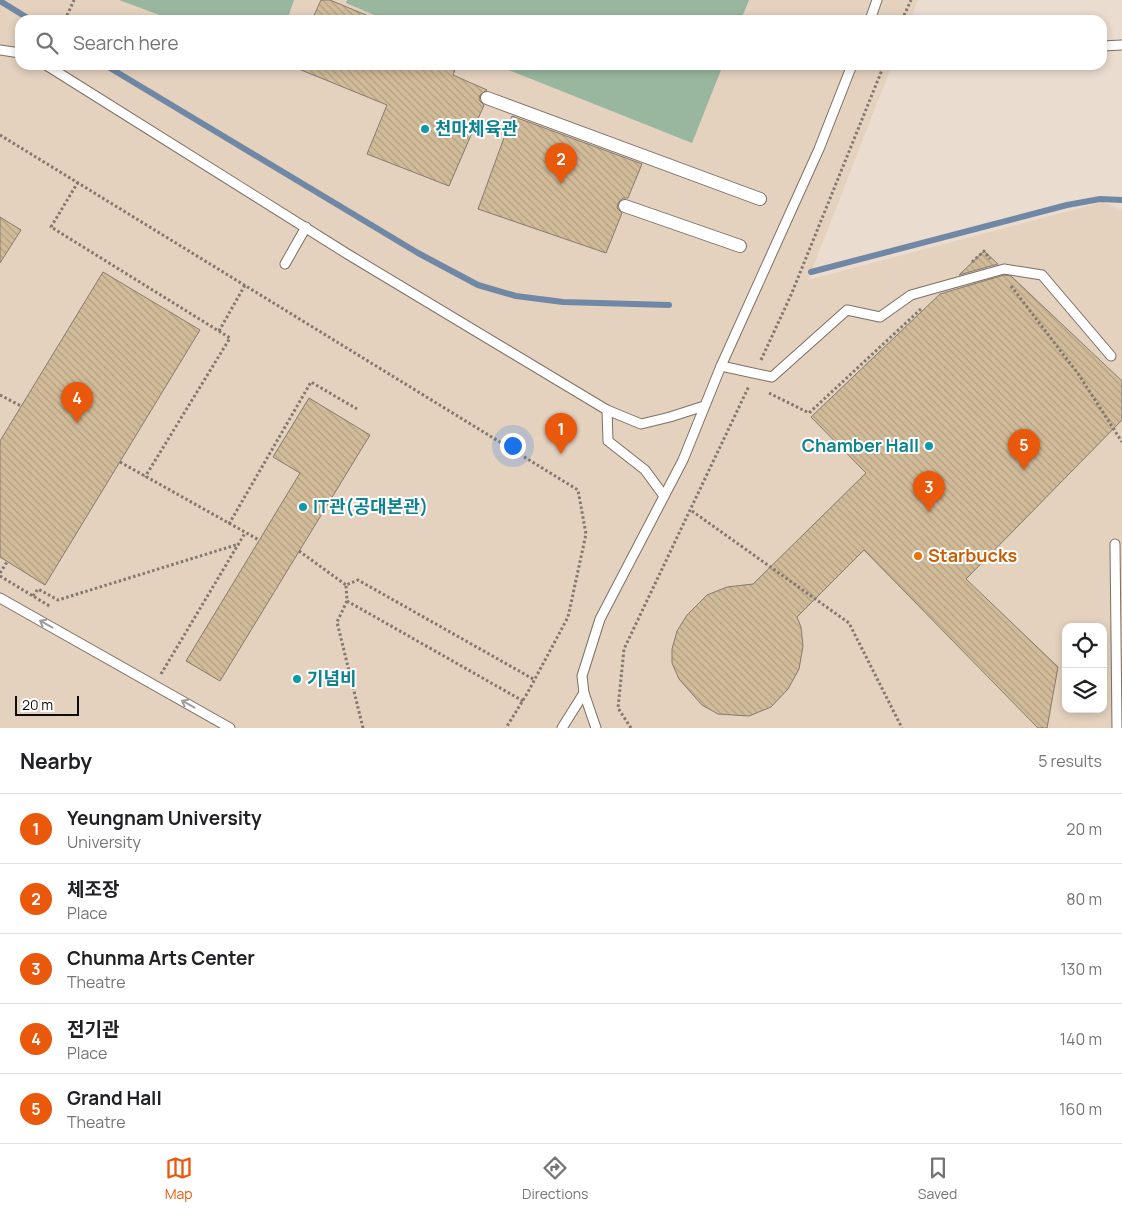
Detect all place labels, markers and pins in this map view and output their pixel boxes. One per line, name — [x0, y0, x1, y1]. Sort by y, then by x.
place label: 천마체육관 — [435, 116, 518, 140]
marker: 천마체육관 — [419, 123, 431, 135]
pin: 2 — [545, 143, 577, 184]
pin: 4 — [61, 382, 93, 423]
pin: 1 — [545, 413, 577, 454]
pin: 5 — [1008, 429, 1040, 470]
place label: Chamber Hall — [802, 433, 919, 457]
marker: Chamber Hall — [923, 440, 935, 452]
pin: 3 — [913, 471, 945, 512]
place label: IT관(공대본관) — [313, 494, 428, 518]
marker: IT관(공대본관) — [297, 501, 309, 513]
place label: Starbucks — [928, 543, 1017, 567]
marker: Starbucks — [912, 550, 924, 562]
place label: 기념비 — [307, 666, 357, 690]
marker: 기념비 — [291, 673, 303, 685]

